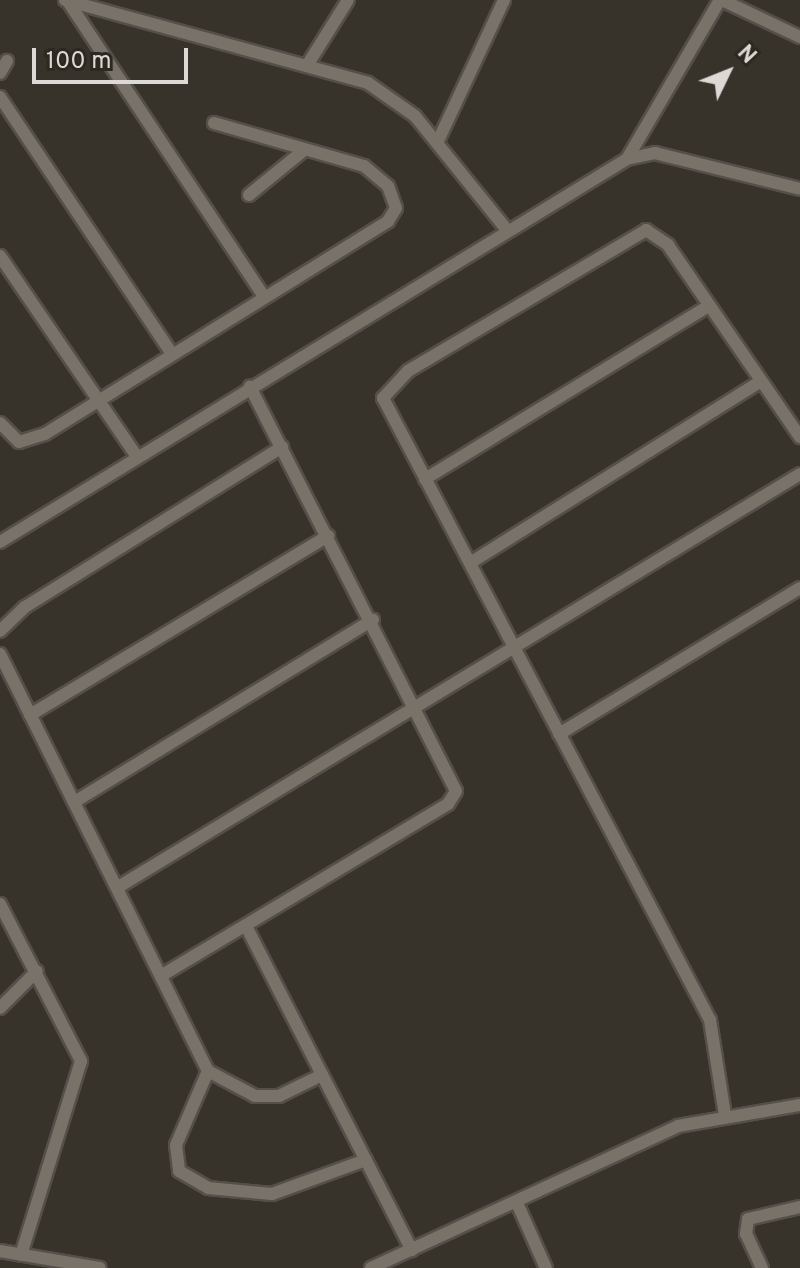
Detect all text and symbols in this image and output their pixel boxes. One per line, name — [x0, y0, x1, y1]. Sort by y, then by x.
scale bar — [36, 32, 192, 82]
north arrow — [688, 32, 768, 112]
text: N — [731, 40, 761, 70]
text: 100 m — [46, 47, 112, 77]

